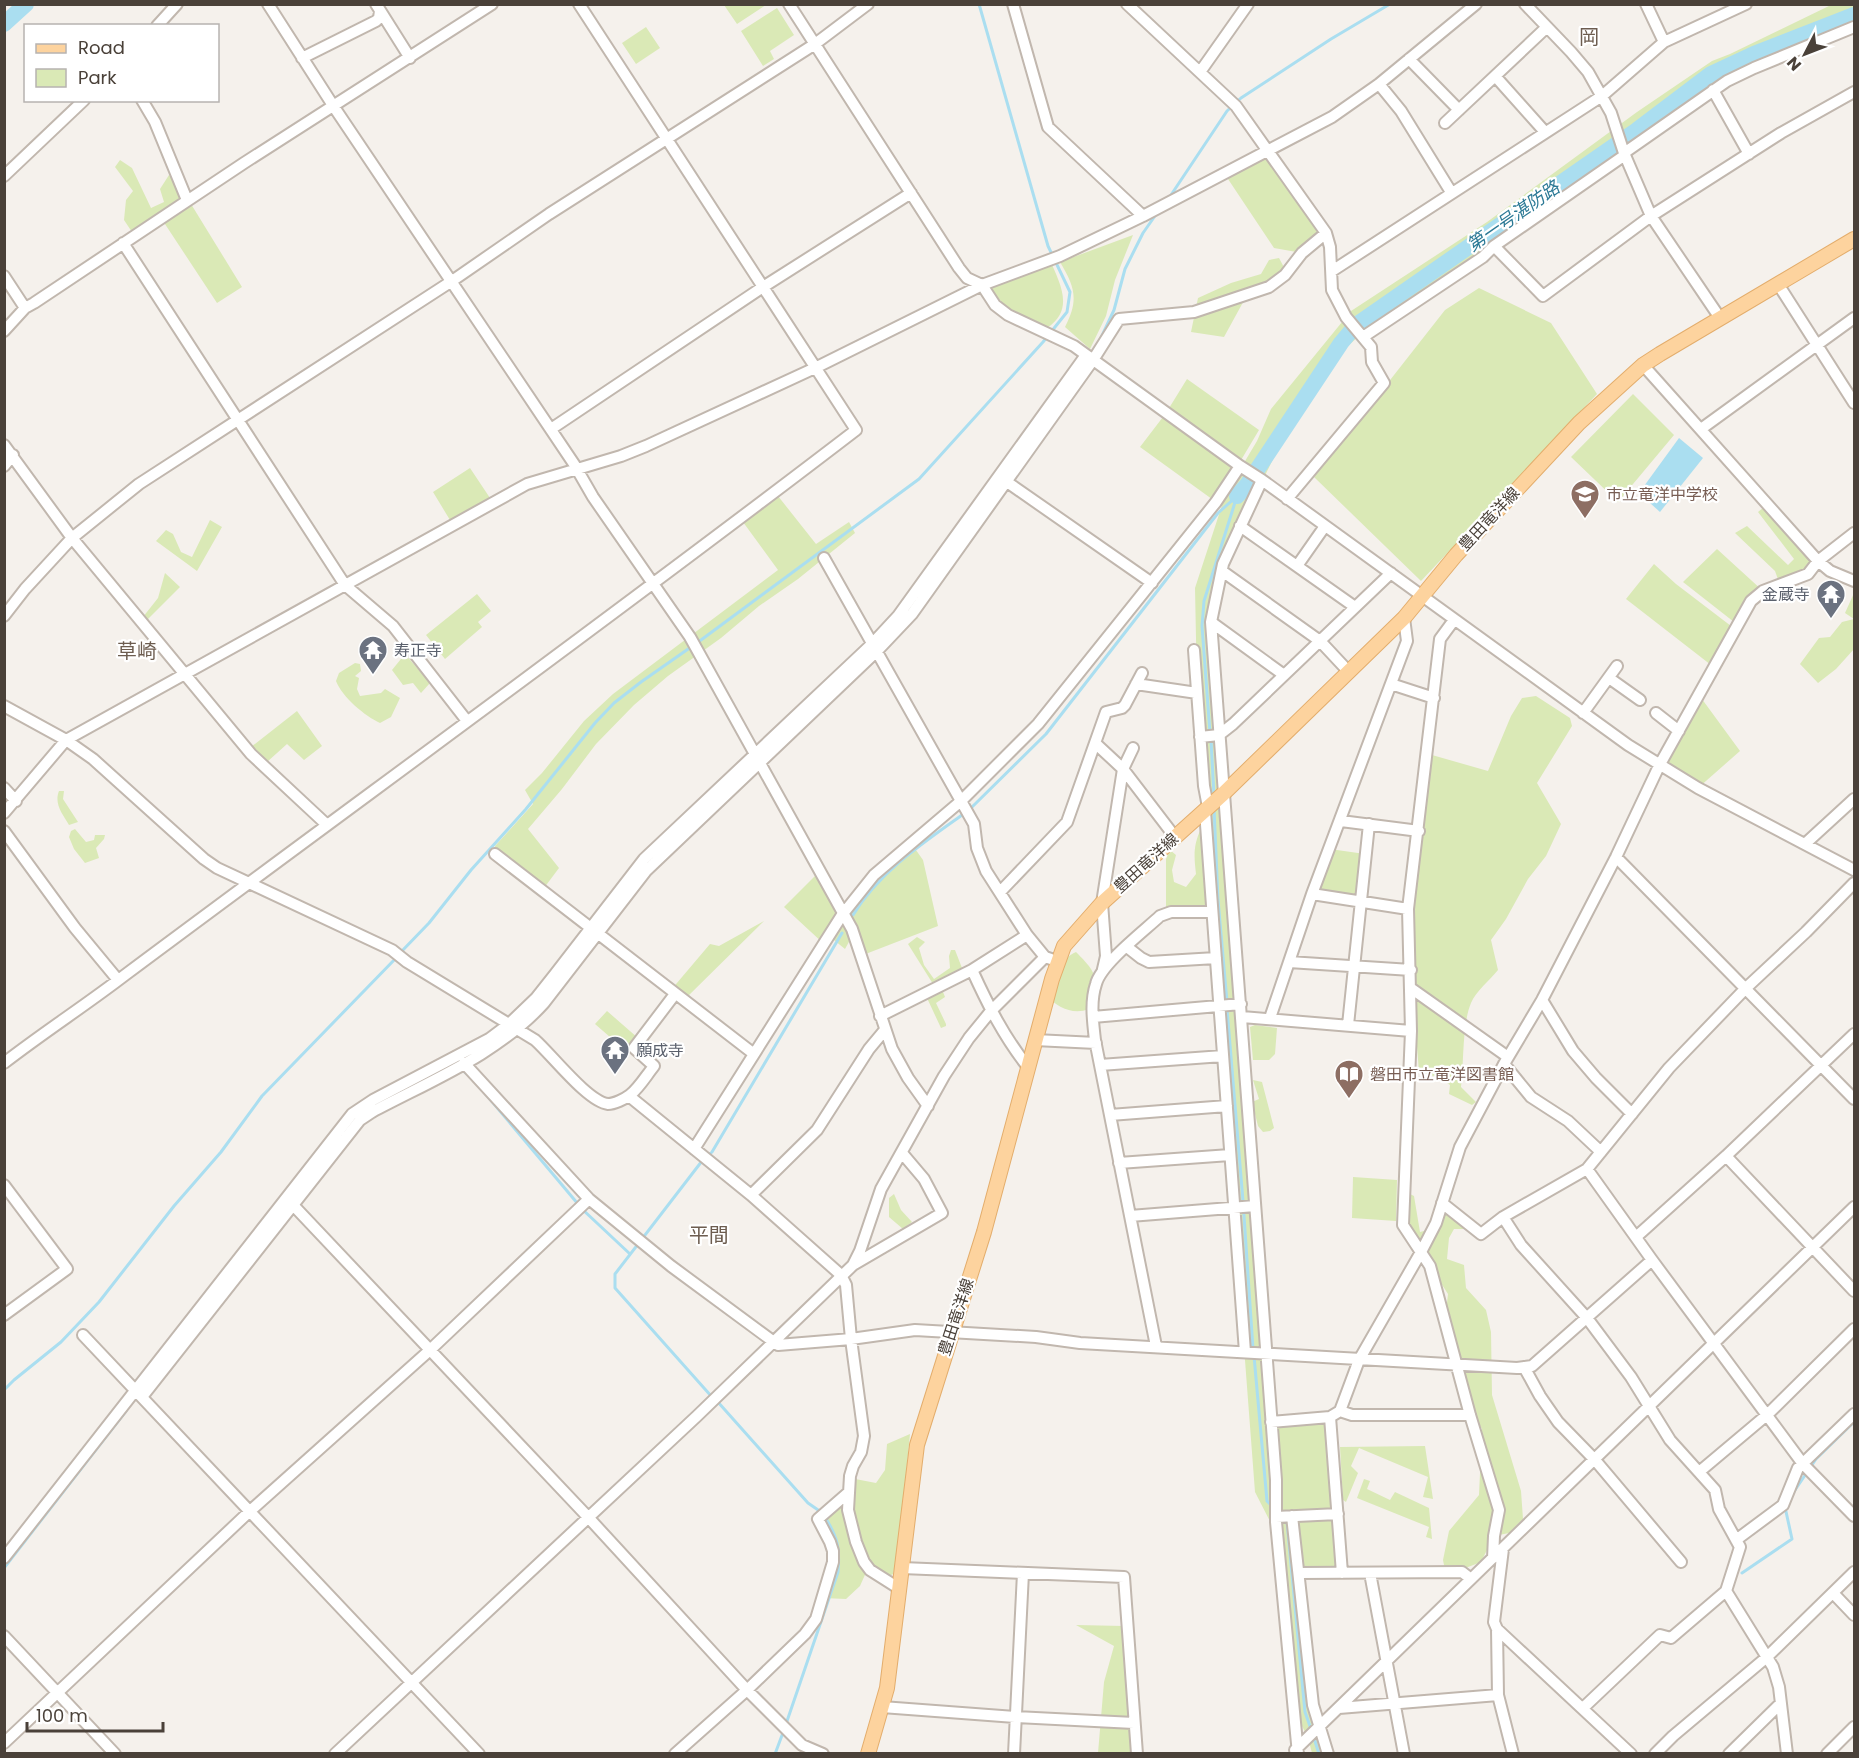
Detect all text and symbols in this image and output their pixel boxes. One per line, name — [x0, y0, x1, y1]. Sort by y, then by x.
district label: 岡 — [1579, 23, 1599, 51]
legend — [24, 24, 219, 102]
north arrow — [1775, 24, 1835, 84]
text: Road — [78, 35, 125, 60]
text: N — [1782, 52, 1807, 76]
text: Park — [78, 65, 117, 90]
water label: 第一号湛防路 — [1462, 174, 1566, 257]
school or university icon: 市立竜洋中学校 — [1569, 478, 1601, 520]
street label: 豊田竜洋線 — [1453, 482, 1525, 556]
place label: 市立竜洋中学校 — [1606, 483, 1718, 506]
temple icon: 金蔵寺 — [1815, 578, 1847, 620]
place label: 金蔵寺 — [1762, 583, 1810, 606]
temple icon: 寿正寺 — [357, 634, 389, 676]
district label: 草崎 — [117, 637, 157, 665]
place label: 寿正寺 — [394, 639, 442, 662]
street label: 豊田竜洋線 — [1109, 828, 1183, 898]
temple icon: 願成寺 — [599, 1034, 631, 1076]
place label: 願成寺 — [636, 1039, 684, 1062]
library icon: 磐田市立竜洋図書館 — [1333, 1058, 1365, 1100]
place label: 磐田市立竜洋図書館 — [1370, 1063, 1514, 1086]
district label: 平間 — [689, 1221, 729, 1249]
street label: 豊田竜洋線 — [933, 1275, 979, 1359]
scale bar — [27, 1695, 164, 1733]
text: 100 m — [36, 1703, 88, 1728]

